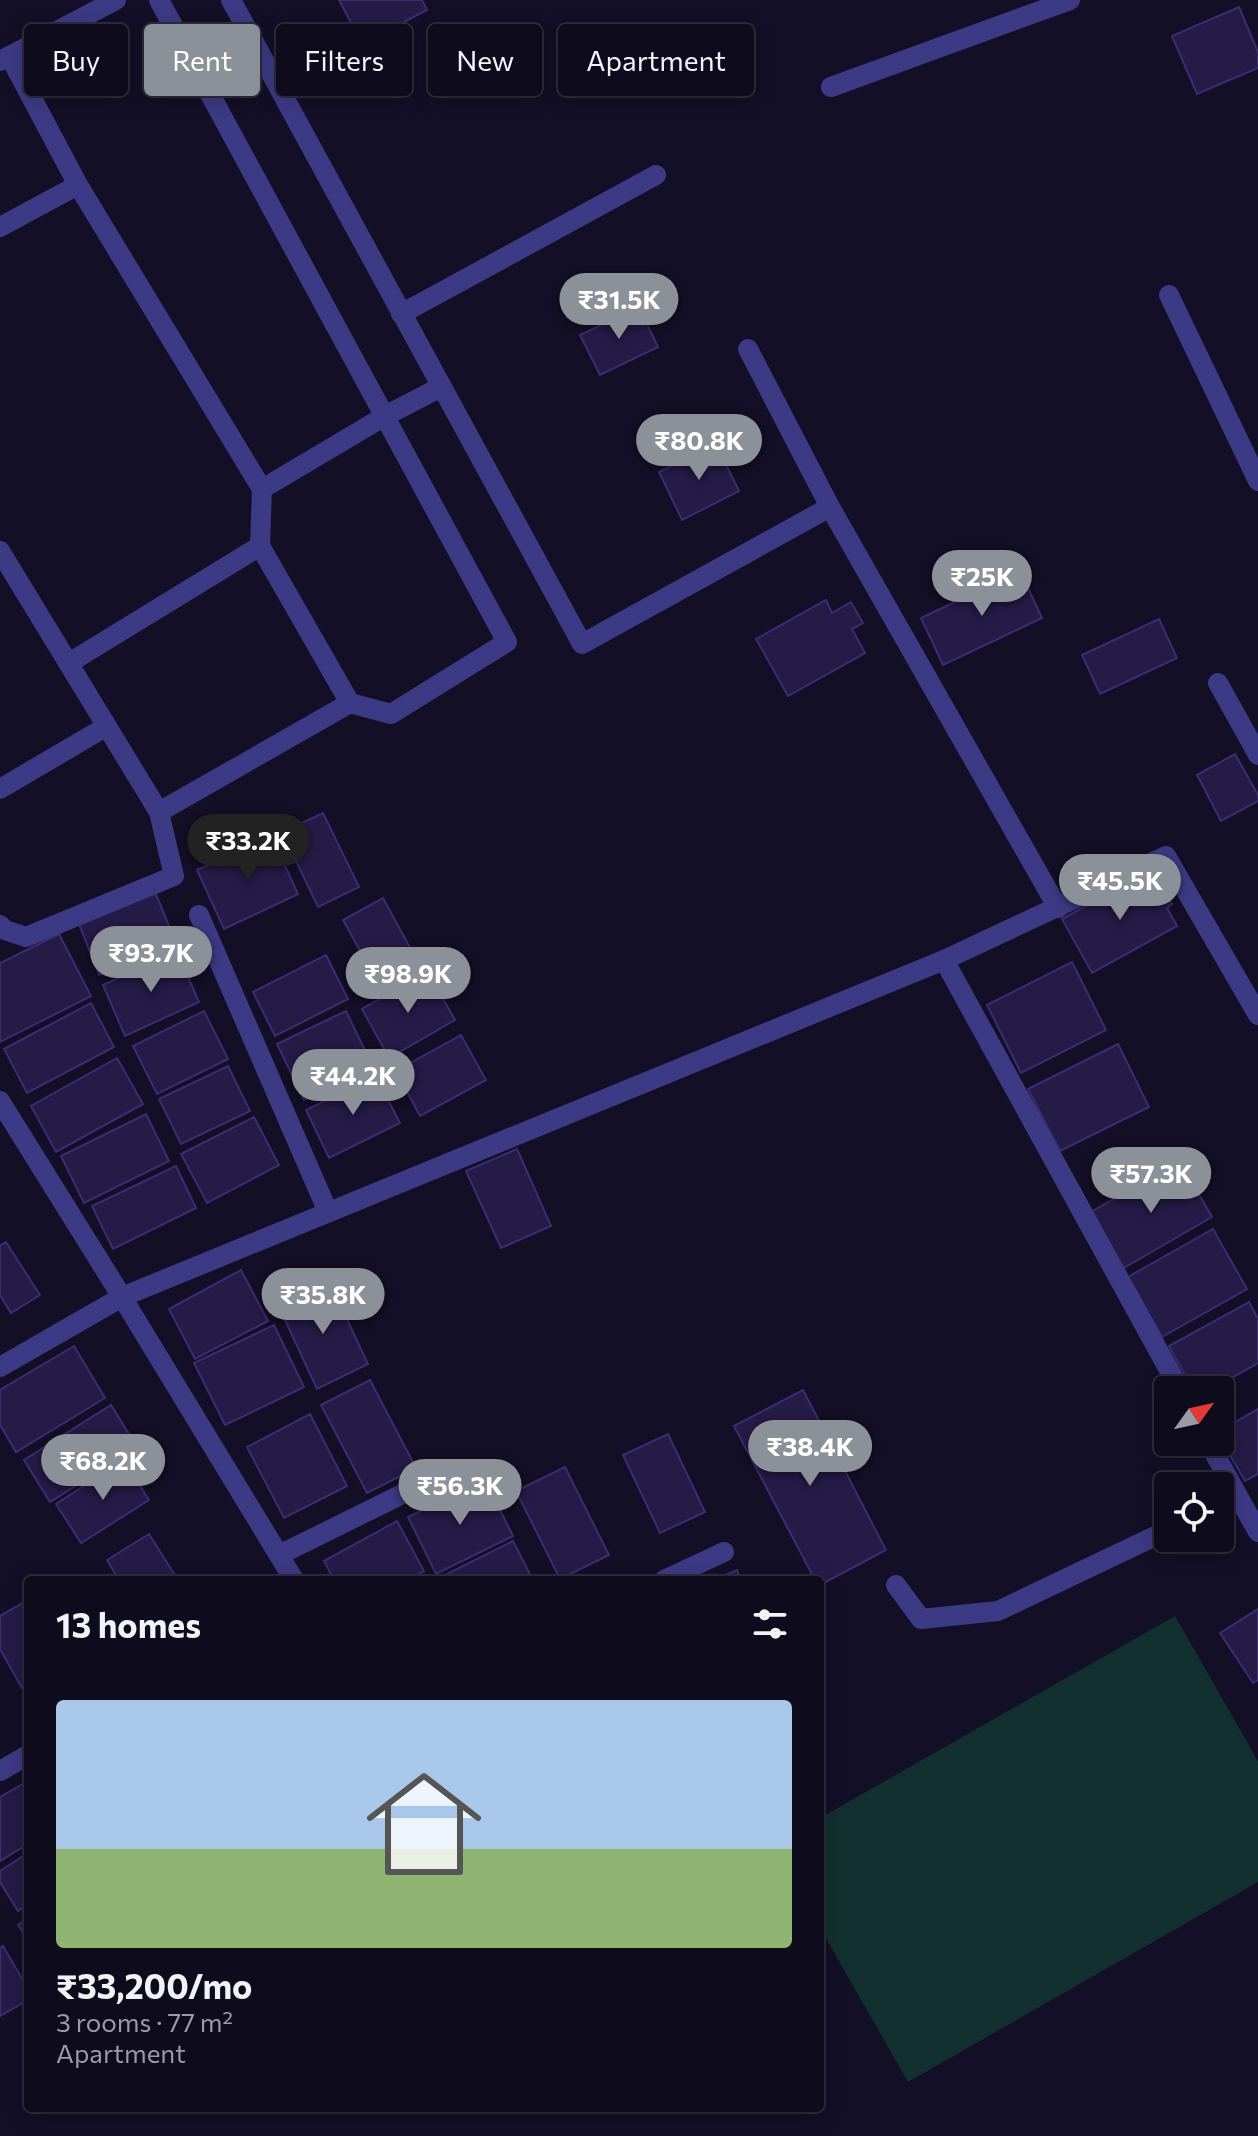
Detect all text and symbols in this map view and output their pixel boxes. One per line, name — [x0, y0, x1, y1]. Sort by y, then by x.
chip: Buy — [24, 24, 128, 96]
chip: Rent — [144, 24, 260, 96]
chip: Filters — [276, 24, 412, 96]
chip: New — [428, 24, 542, 96]
chip: Apartment — [558, 24, 754, 96]
pin: ₹31.5K — [554, 273, 684, 341]
text: ₹31.5K — [577, 283, 661, 314]
pin: ₹80.8K — [634, 414, 764, 482]
text: ₹80.8K — [654, 424, 744, 455]
pin: ₹25K — [935, 550, 1029, 618]
text: ₹25K — [950, 560, 1014, 591]
pin: ₹33.2K — [183, 814, 313, 882]
text: ₹33.2K — [205, 824, 291, 855]
pin: ₹45.5K — [1055, 854, 1185, 922]
text: ₹45.5K — [1077, 864, 1163, 895]
pin: ₹93.7K — [86, 926, 216, 994]
text: ₹93.7K — [108, 936, 194, 967]
pin: ₹98.9K — [343, 947, 473, 1015]
text: ₹98.9K — [364, 957, 452, 988]
pin: ₹44.2K — [288, 1049, 418, 1117]
text: ₹44.2K — [310, 1059, 396, 1090]
pin: ₹57.3K — [1086, 1147, 1216, 1215]
text: ₹57.3K — [1109, 1157, 1193, 1188]
pin: ₹35.8K — [258, 1268, 388, 1336]
text: ₹35.8K — [280, 1278, 366, 1309]
north arrow — [1154, 1376, 1234, 1456]
map controls — [1154, 1376, 1234, 1552]
pin: ₹38.4K — [745, 1420, 875, 1488]
text: ₹38.4K — [766, 1430, 854, 1461]
pin: ₹68.2K — [38, 1434, 168, 1502]
text: ₹68.2K — [59, 1444, 147, 1475]
pin: ₹56.3K — [395, 1459, 525, 1527]
text: ₹56.3K — [417, 1469, 503, 1500]
button: locate — [1154, 1472, 1234, 1552]
icon: filters — [748, 1602, 792, 1646]
text: 13 homes — [56, 1603, 201, 1645]
icon: home — [352, 1752, 496, 1896]
text: ₹33,200/mo — [56, 1964, 252, 2006]
text: 3 rooms · 77 m² — [56, 2006, 233, 2037]
text: Apartment — [56, 2037, 186, 2068]

